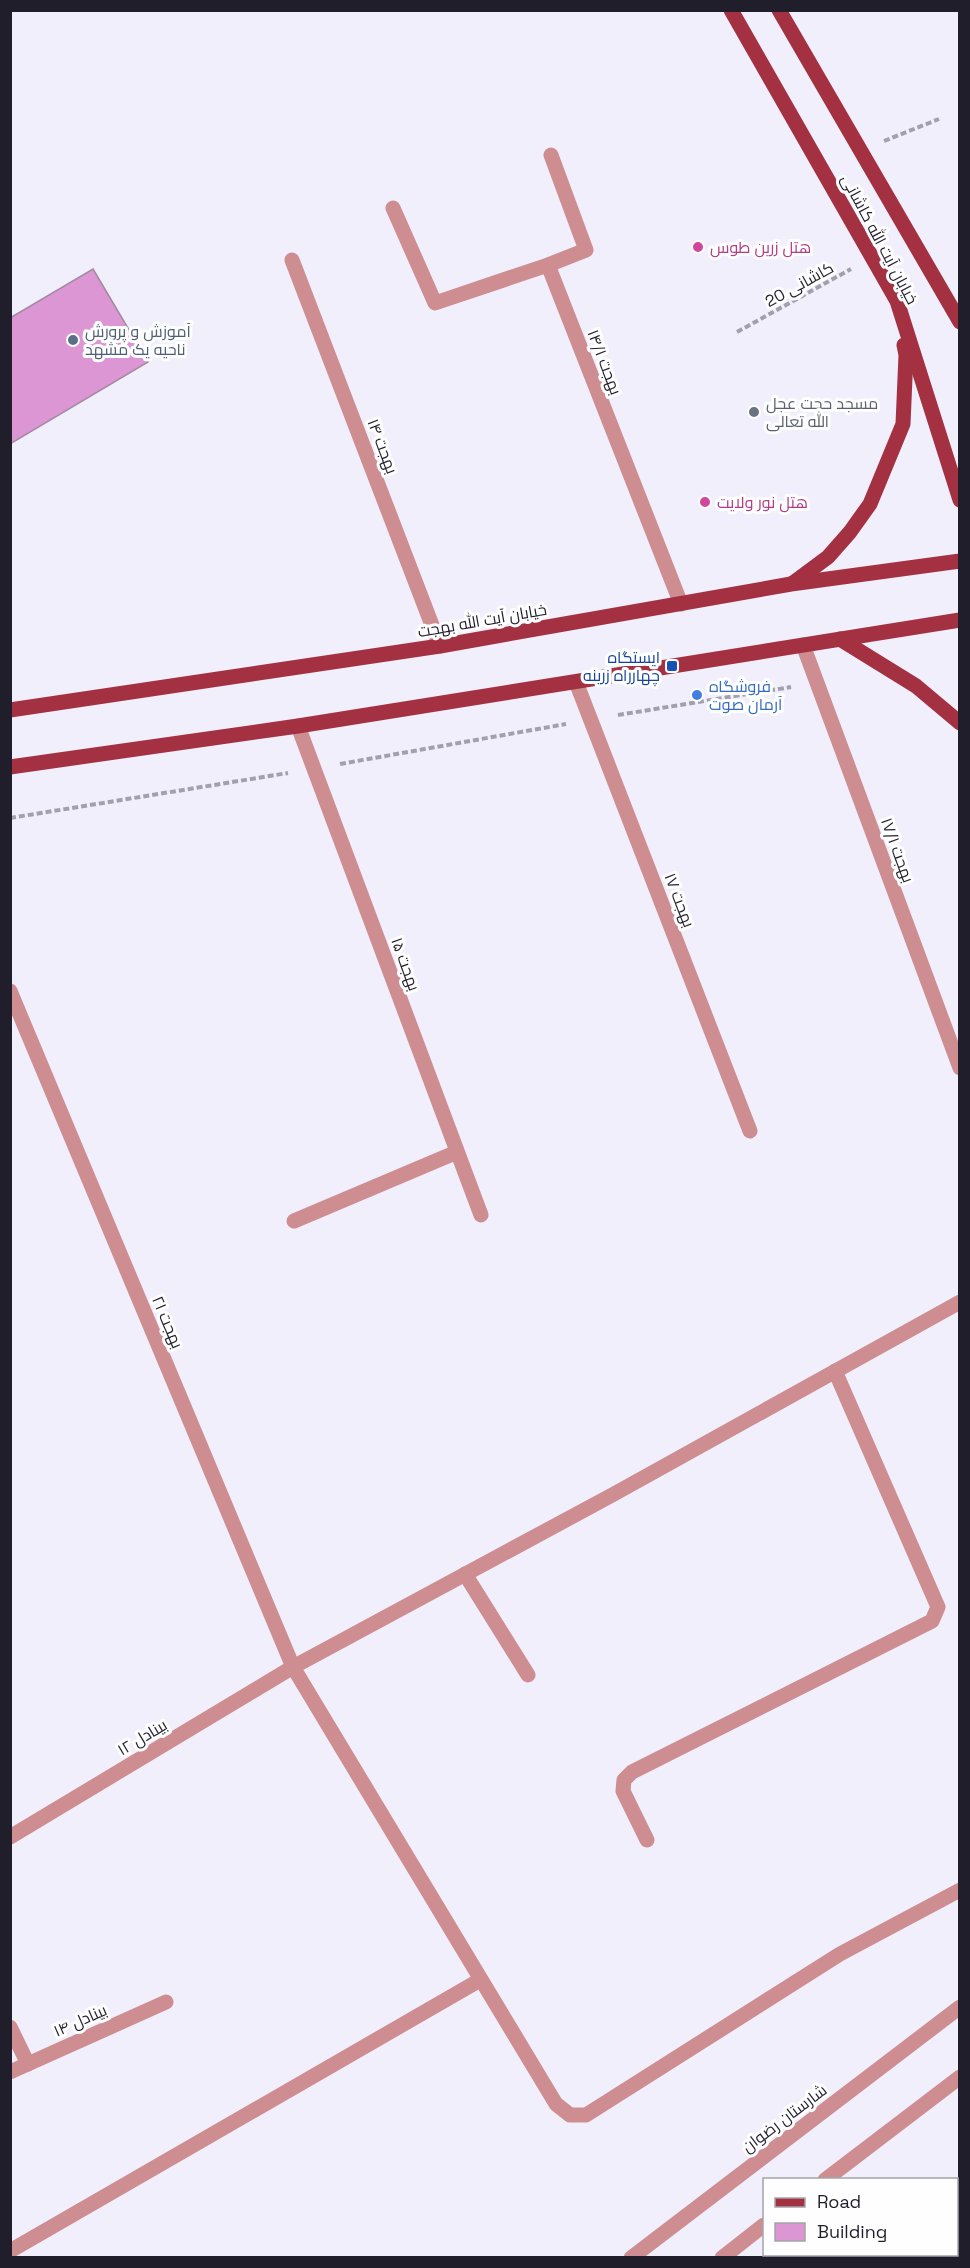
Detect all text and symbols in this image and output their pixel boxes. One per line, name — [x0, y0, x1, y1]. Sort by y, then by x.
street label: خیابان آیت الله کاشانی — [836, 171, 923, 308]
place label: هتل زرین طوس — [710, 237, 811, 258]
marker: هتل زرین طوس — [691, 240, 705, 254]
street label: کاشانی 20 — [761, 257, 837, 312]
place label: آموزش و پرورش ناحیه یک مشهد — [85, 321, 191, 360]
street label: بهجت ۱۴/۱ — [583, 327, 627, 398]
marker: آموزش و پرورش ناحیه یک مشهد — [66, 333, 80, 347]
place label: مسجد حجت عجل الله تعالی — [766, 393, 878, 432]
marker: مسجد حجت عجل الله تعالی — [747, 405, 761, 419]
street label: بهجت ۱۴ — [362, 416, 403, 477]
place label: هتل نور ولایت — [717, 492, 808, 513]
marker: هتل نور ولایت — [698, 495, 712, 509]
street label: خیابان آیت الله بهجت — [416, 599, 548, 642]
place label: ایستگاه چهارراه زرینه — [583, 647, 660, 687]
marker: ایستگاه چهارراه زرینه — [665, 659, 679, 673]
place label: فروشگاه آرمان صوت — [709, 676, 783, 715]
marker: فروشگاه آرمان صوت — [690, 688, 704, 702]
street label: بهجت ۱۷/۱ — [876, 815, 919, 885]
street label: بهجت ۱۷ — [660, 870, 699, 930]
street label: بهجت ۱۵ — [386, 935, 425, 994]
street label: بهجت ۲۱ — [147, 1293, 188, 1352]
street label: بینادل ۱۲ — [114, 1714, 171, 1760]
street label: بینادل ۱۴ — [50, 1999, 110, 2042]
street label: شارستان رضوان — [738, 2080, 831, 2157]
legend — [763, 2178, 958, 2256]
text: Road — [817, 2190, 861, 2213]
text: Building — [817, 2220, 887, 2243]

